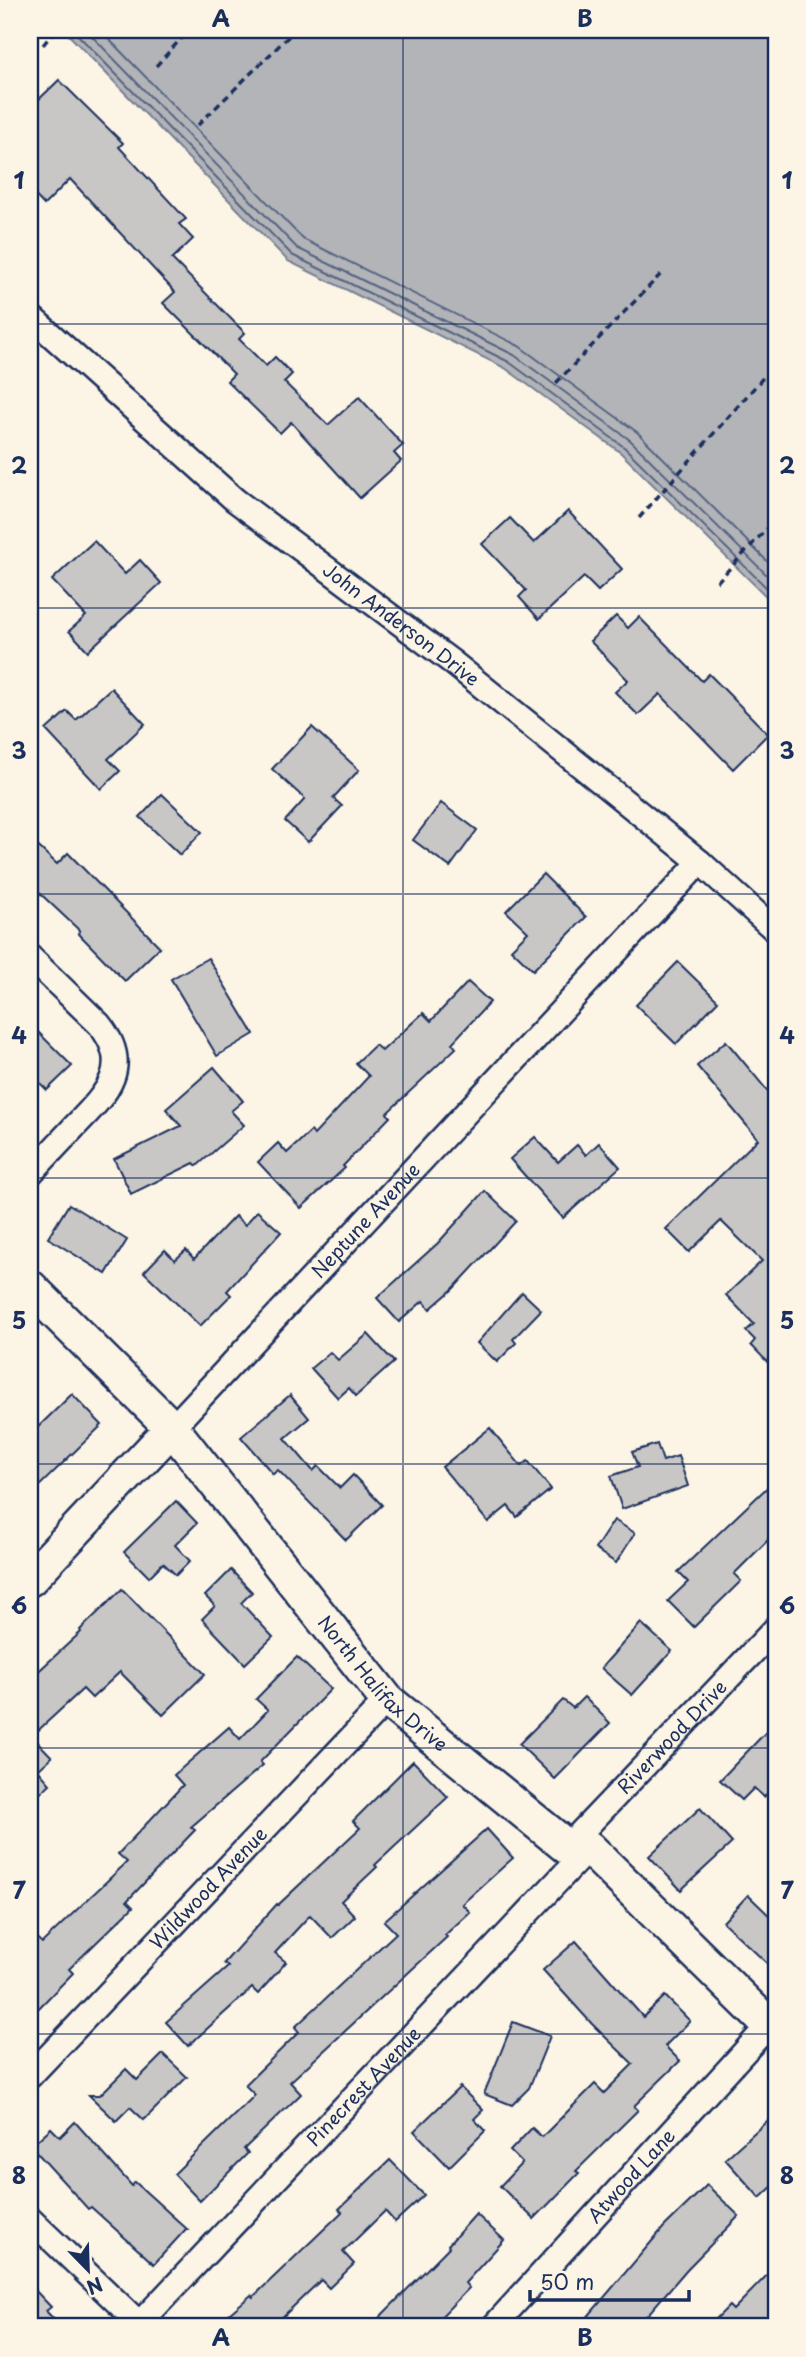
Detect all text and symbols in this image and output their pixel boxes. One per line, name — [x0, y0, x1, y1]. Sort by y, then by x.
text: A — [212, 0, 230, 35]
text: B — [577, 0, 593, 35]
text: 1 — [14, 162, 25, 197]
text: 1 — [782, 162, 793, 197]
text: 2 — [11, 447, 27, 482]
text: 2 — [779, 447, 795, 482]
street label: John Anderson Drive — [317, 555, 486, 692]
text: 3 — [11, 732, 27, 767]
text: 3 — [779, 732, 795, 767]
text: 4 — [11, 1017, 27, 1052]
text: 4 — [779, 1017, 795, 1052]
street label: Neptune Avenue — [304, 1156, 426, 1284]
text: 5 — [12, 1302, 26, 1337]
text: 5 — [780, 1302, 794, 1337]
text: 6 — [11, 1587, 27, 1622]
text: 6 — [779, 1587, 795, 1622]
street label: North Halifax Drive — [312, 1609, 454, 1757]
street label: Riverwood Drive — [610, 1673, 733, 1800]
street label: Wildwood Avenue — [142, 1820, 273, 1955]
text: 7 — [12, 1872, 26, 1907]
text: 7 — [780, 1872, 794, 1907]
street label: Pinecrest Avenue — [299, 2020, 427, 2152]
street label: Atwood Lane — [580, 2122, 681, 2228]
text: 8 — [12, 2157, 26, 2192]
text: 8 — [780, 2157, 794, 2192]
north arrow — [52, 2234, 122, 2304]
scale bar — [530, 2259, 689, 2303]
text: 50 m — [540, 2265, 594, 2297]
text: N — [83, 2271, 107, 2302]
text: A — [212, 2319, 230, 2354]
text: B — [577, 2319, 593, 2354]

